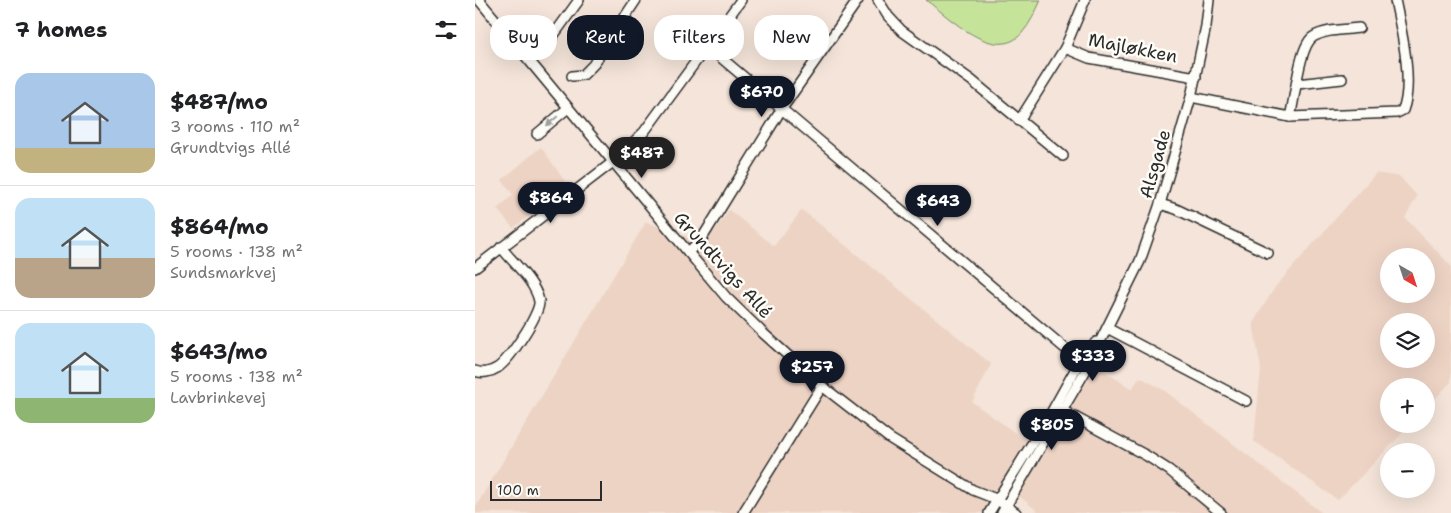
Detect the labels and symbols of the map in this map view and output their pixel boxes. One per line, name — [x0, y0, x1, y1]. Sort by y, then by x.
street label: Majløkken — [1086, 28, 1180, 68]
pin: $670 — [732, 76, 792, 118]
one-way arrow — [546, 116, 559, 127]
street label: Alsgade — [1134, 127, 1176, 201]
pin: $487 — [612, 136, 672, 179]
pin: $864 — [521, 182, 581, 224]
pin: $643 — [908, 184, 968, 227]
street label: Grundtvigs Allé — [669, 206, 777, 324]
north arrow — [1380, 248, 1435, 302]
pin: $333 — [1063, 340, 1123, 382]
pin: $257 — [782, 350, 842, 393]
pin: $805 — [1022, 408, 1082, 451]
scale bar — [490, 478, 603, 501]

